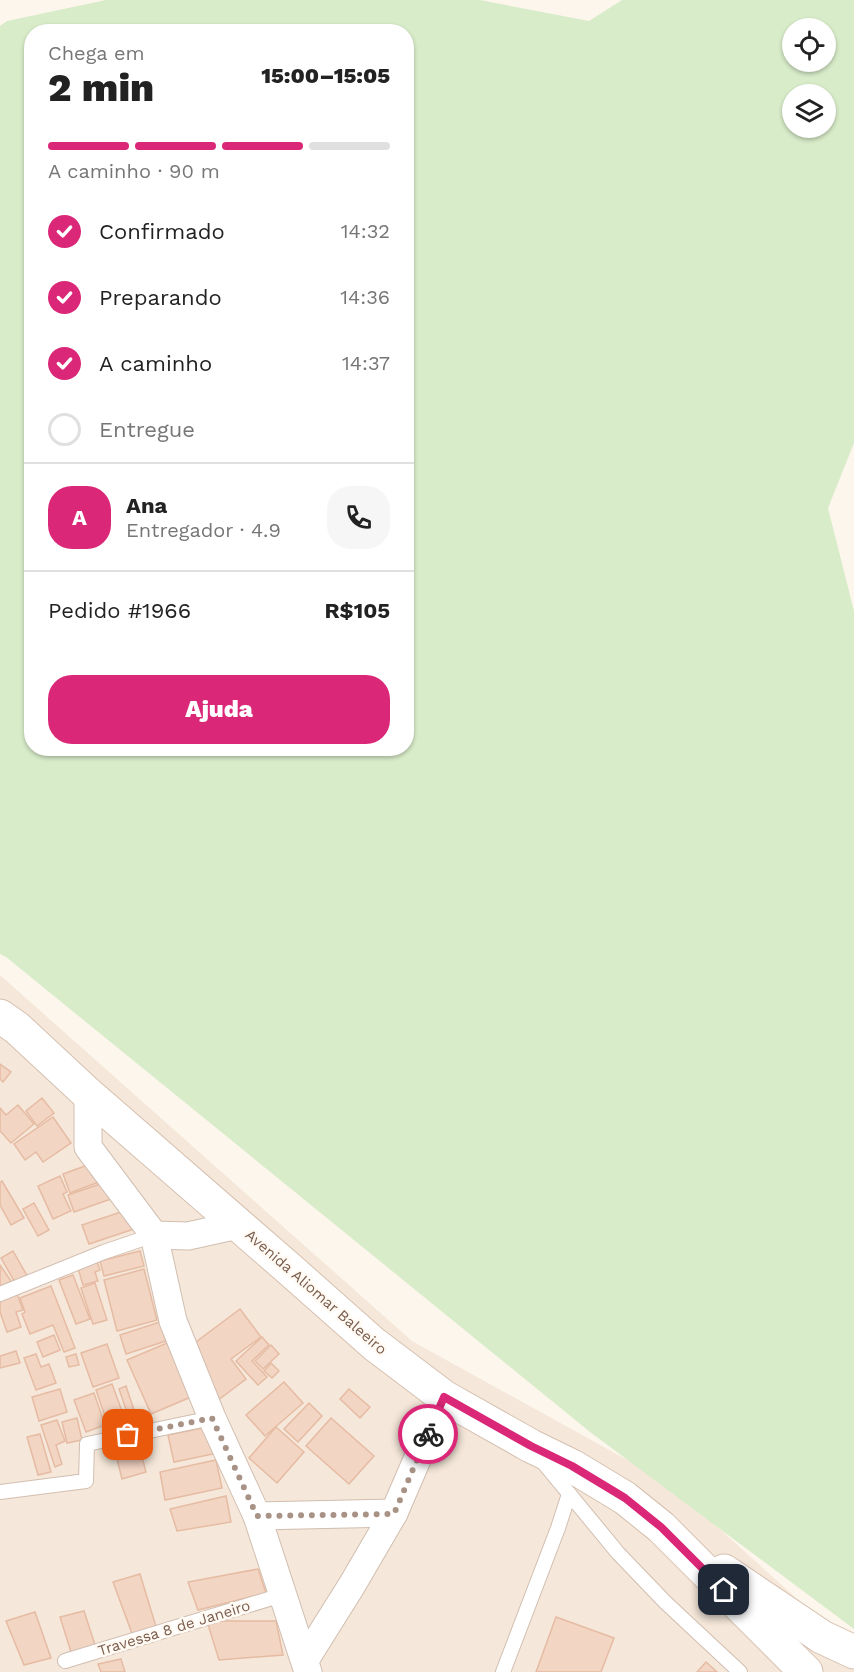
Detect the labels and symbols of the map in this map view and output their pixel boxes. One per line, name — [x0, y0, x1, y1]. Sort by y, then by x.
street label: Avenida Aliomar Baleeiro — [242, 1226, 390, 1358]
courier — [398, 1404, 458, 1464]
pin — [102, 1409, 153, 1460]
pin — [698, 1564, 749, 1615]
street label: Travessa 8 de Janeiro — [96, 1596, 252, 1660]

